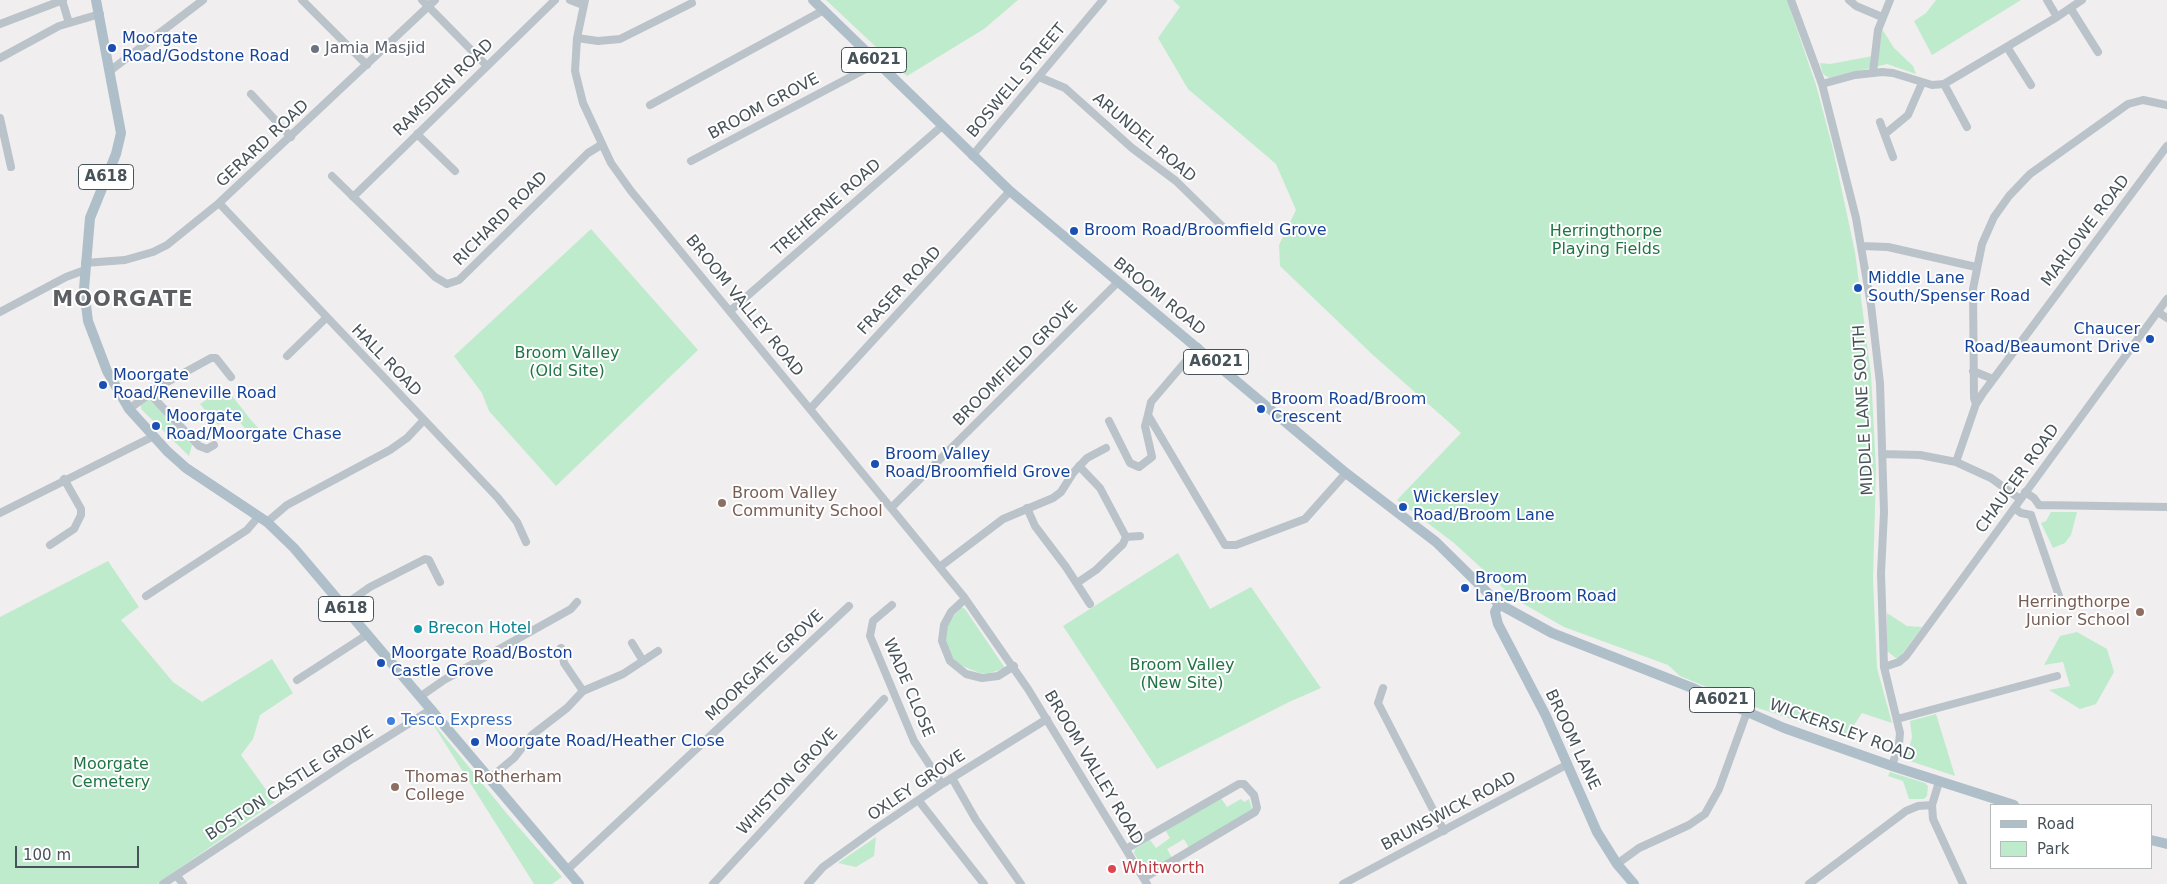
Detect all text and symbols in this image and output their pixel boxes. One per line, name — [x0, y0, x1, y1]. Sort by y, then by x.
street label: BOSWELL STREET — [964, 20, 1070, 142]
place label: Moorgate Road/Godstone Road — [122, 29, 290, 67]
street label: RAMSDEN ROAD — [390, 35, 498, 141]
place label: Jamia Masjid — [325, 39, 425, 59]
marker: Moorgate Road/Godstone Road — [106, 42, 118, 54]
marker: Jamia Masjid — [309, 43, 321, 55]
road number: A6021 — [842, 48, 906, 72]
street label: BROOM GROVE — [705, 70, 823, 144]
street label: ARUNDEL ROAD — [1088, 89, 1200, 187]
street label: GERARD ROAD — [213, 96, 313, 192]
street label: TREHERNE ROAD — [769, 155, 885, 261]
road number: A618 — [78, 164, 134, 190]
street label: RICHARD ROAD — [450, 168, 552, 270]
street label: MARLOWE ROAD — [2038, 172, 2134, 290]
place label: Broom Road/Broomfield Grove — [1084, 221, 1327, 241]
park label: Herringthorpe Playing Fields — [1550, 222, 1662, 260]
marker: Broom Road/Broomfield Grove — [1068, 225, 1080, 237]
street label: BROOM VALLEY ROAD — [681, 231, 807, 381]
street label: FRASER ROAD — [854, 243, 946, 339]
street label: BROOM ROAD — [1109, 254, 1209, 340]
place label: Middle Lane South/Spenser Road — [1868, 269, 2030, 307]
marker: Middle Lane South/Spenser Road — [1852, 282, 1864, 294]
district label: MOORGATE — [51, 288, 195, 314]
street label: BROOMFIELD GROVE — [950, 298, 1082, 430]
place label: Chaucer Road/Beaumont Drive — [1964, 320, 2140, 358]
street label: HALL ROAD — [347, 321, 425, 401]
street label: MIDDLE LANE SOUTH — [1850, 324, 1878, 496]
marker: Chaucer Road/Beaumont Drive — [2144, 333, 2156, 345]
park label: Broom Valley (Old Site) — [514, 344, 620, 382]
road number: A6021 — [1184, 350, 1248, 374]
place label: Moorgate Road/Reneville Road — [113, 366, 277, 404]
marker: Moorgate Road/Reneville Road — [97, 379, 109, 391]
place label: Broom Road/Broom Crescent — [1271, 390, 1426, 428]
marker: Broom Road/Broom Crescent — [1255, 403, 1267, 415]
place label: Moorgate Road/Moorgate Chase — [166, 407, 342, 445]
marker: Moorgate Road/Moorgate Chase — [150, 420, 162, 432]
street label: CHAUCER ROAD — [1972, 421, 2064, 537]
place label: Broom Valley Road/Broomfield Grove — [885, 445, 1070, 483]
marker: Broom Valley Road/Broomfield Grove — [869, 458, 881, 470]
place label: Broom Valley Community School — [732, 484, 883, 522]
place label: Wickersley Road/Broom Lane — [1413, 488, 1555, 526]
marker: Broom Valley Community School — [716, 497, 728, 509]
marker: Wickersley Road/Broom Lane — [1397, 501, 1409, 513]
place label: Broom Lane/Broom Road — [1475, 569, 1617, 607]
marker: Broom Lane/Broom Road — [1459, 582, 1471, 594]
place label: Herringthorpe Junior School — [2018, 593, 2130, 631]
road number: A618 — [318, 596, 374, 622]
street label: MOORGATE GROVE — [702, 606, 828, 726]
marker: Herringthorpe Junior School — [2134, 606, 2146, 618]
place label: Brecon Hotel — [428, 619, 531, 639]
marker: Brecon Hotel — [412, 623, 424, 635]
street label: WADE CLOSE — [878, 636, 938, 740]
place label: Moorgate Road/Boston Castle Grove — [391, 644, 573, 682]
park label: Broom Valley (New Site) — [1129, 656, 1235, 694]
marker: Moorgate Road/Boston Castle Grove — [375, 657, 387, 669]
street label: BROOM VALLEY ROAD — [1039, 687, 1147, 849]
street label: BROOM LANE — [1540, 687, 1604, 793]
road number: A6021 — [1690, 688, 1754, 712]
street label: WICKERSLEY ROAD — [1766, 696, 1918, 766]
place label: Tesco Express — [401, 711, 512, 731]
marker: Tesco Express — [385, 715, 397, 727]
street label: BOSTON CASTLE GROVE — [203, 723, 377, 845]
street label: WHISTON GROVE — [734, 725, 842, 839]
place label: Moorgate Road/Heather Close — [485, 732, 725, 752]
marker: Moorgate Road/Heather Close — [469, 736, 481, 748]
street label: OXLEY GROVE — [865, 746, 969, 826]
park label: Moorgate Cemetery — [72, 755, 150, 793]
place label: Thomas Rotherham College — [405, 768, 562, 806]
street label: BRUNSWICK ROAD — [1378, 768, 1520, 856]
marker: Thomas Rotherham College — [389, 781, 401, 793]
legend — [1990, 804, 2152, 869]
text: Road — [2037, 815, 2075, 833]
scale bar — [18, 836, 141, 868]
text: Park — [2037, 840, 2069, 858]
text: 100 m — [23, 846, 71, 864]
place label: Whitworth — [1122, 859, 1205, 879]
marker: Whitworth — [1106, 863, 1118, 875]

